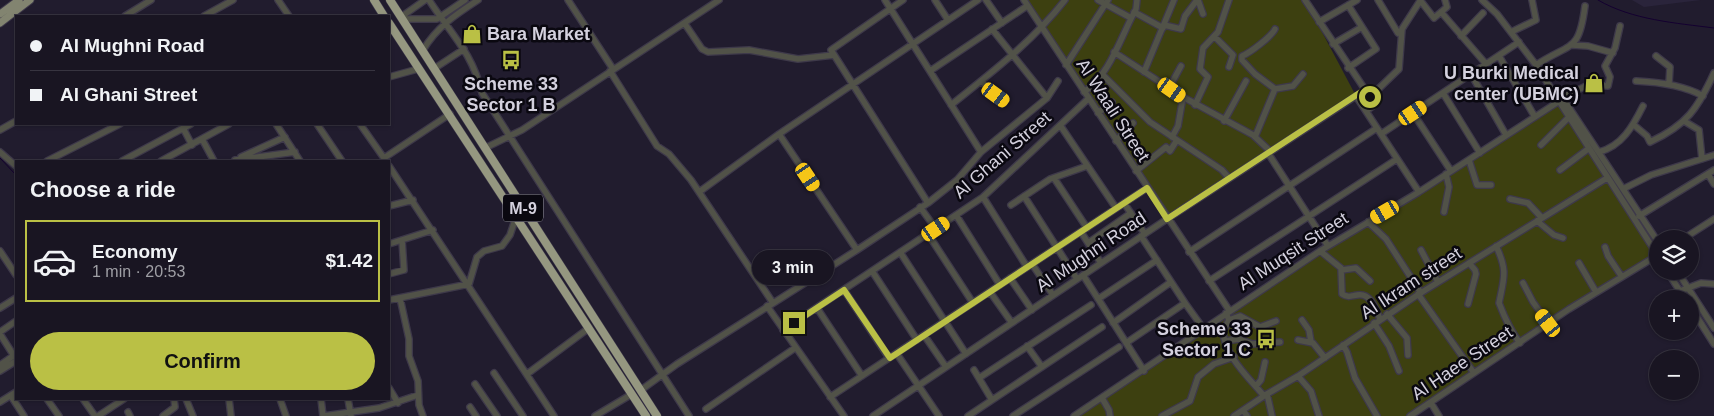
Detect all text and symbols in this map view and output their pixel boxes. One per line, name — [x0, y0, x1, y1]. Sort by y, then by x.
shop icon: Bara Market — [461, 23, 483, 45]
place label: Bara Market — [487, 24, 590, 44]
text: Al Mughni Road — [60, 35, 205, 56]
bus stop icon: Scheme 33 Sector 1 B — [500, 49, 522, 71]
street label: Al Waali Street — [1072, 55, 1154, 165]
place label: U Burki Medical center (UBMC) — [1444, 63, 1579, 104]
shop icon: U Burki Medical center (UBMC) — [1583, 72, 1605, 94]
place label: Scheme 33 Sector 1 B — [464, 74, 558, 115]
car — [1155, 75, 1188, 105]
car — [979, 80, 1012, 110]
text: Al Ghani Street — [60, 84, 197, 105]
route start — [1359, 86, 1381, 108]
car — [1396, 98, 1429, 128]
street label: Al Ghani Street — [949, 107, 1055, 203]
car — [793, 160, 822, 194]
text: Choose a ride — [30, 177, 175, 202]
road number: M-9 — [503, 194, 543, 222]
car — [1368, 198, 1401, 226]
street label: Al Mughni Road — [1032, 208, 1150, 296]
street label: Al Muqsit Street — [1234, 208, 1352, 294]
car — [919, 214, 952, 244]
map controls — [1649, 230, 1699, 400]
button: layers — [1649, 230, 1699, 280]
icon: car — [32, 239, 77, 284]
text: Economy — [92, 241, 178, 262]
street label: Al Ikram street — [1357, 243, 1465, 323]
text: $1.42 — [325, 250, 373, 271]
callout: 3 min — [753, 250, 835, 286]
text: 3 min — [772, 259, 814, 276]
text: 1 min · 20:53 — [92, 263, 185, 280]
button: + — [1649, 290, 1699, 340]
car — [1532, 307, 1563, 339]
route end — [783, 312, 805, 334]
place label: Scheme 33 Sector 1 C — [1157, 319, 1251, 360]
street label: Al Haee Street — [1408, 322, 1516, 404]
bus stop icon: Scheme 33 Sector 1 C — [1255, 328, 1277, 350]
button: Confirm — [30, 332, 375, 390]
button: − — [1649, 350, 1699, 400]

